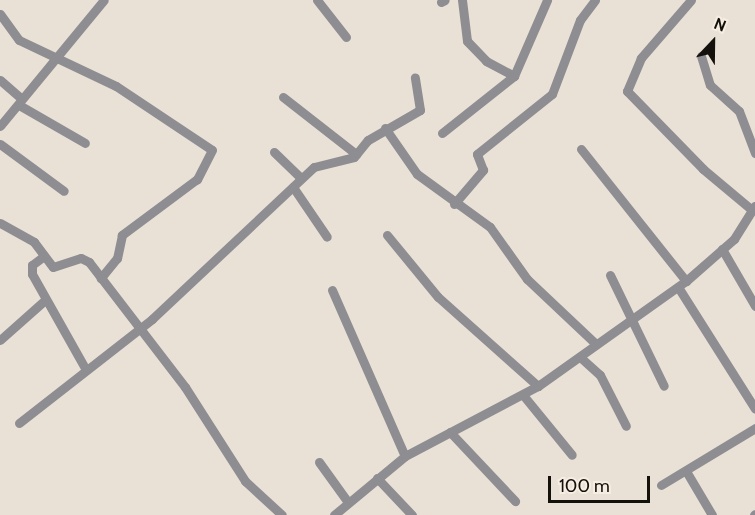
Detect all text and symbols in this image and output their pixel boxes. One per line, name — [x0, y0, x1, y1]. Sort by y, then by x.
north arrow — [683, 12, 743, 72]
text: N — [711, 14, 729, 36]
scale bar — [551, 464, 653, 502]
text: 100 m — [559, 475, 610, 497]

